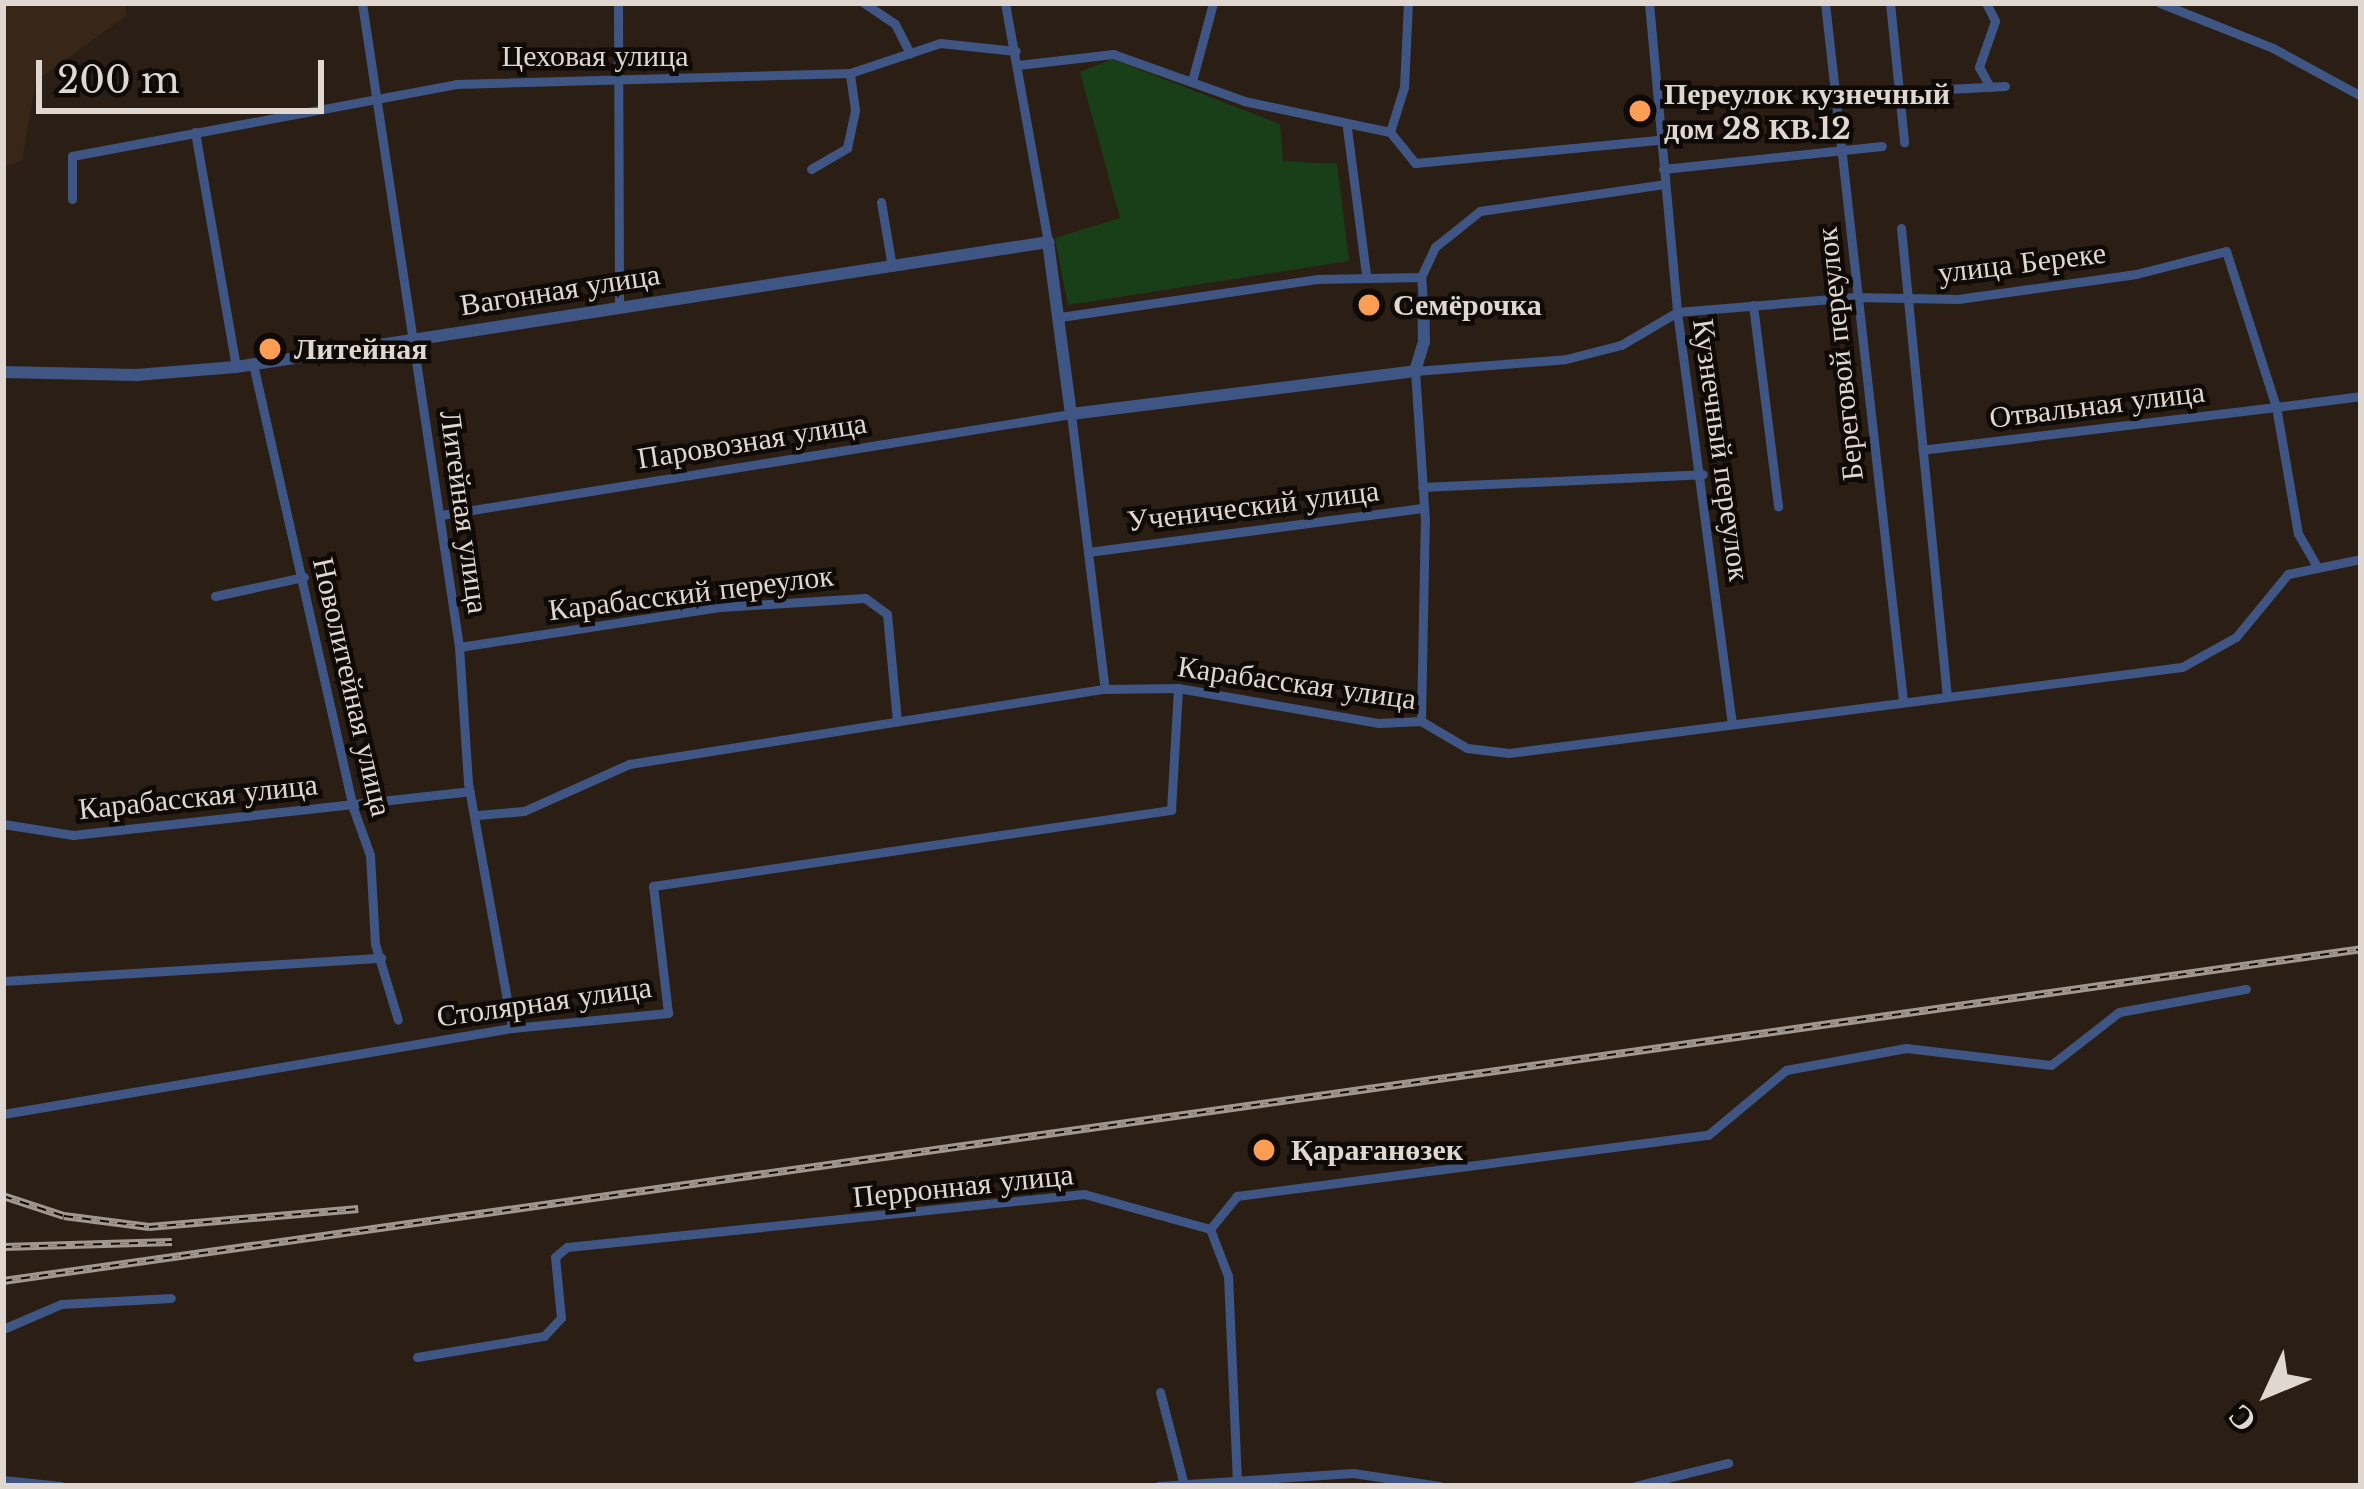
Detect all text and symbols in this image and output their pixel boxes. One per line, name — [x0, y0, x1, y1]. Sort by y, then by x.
scale bar — [42, 36, 330, 110]
street label: Цеховая улица — [501, 38, 689, 74]
text: 200 m — [57, 58, 180, 103]
place label: Переулок кузнечный дом 28 КВ.12 — [1664, 76, 1950, 146]
marker: Переулок кузнечный дом 28 КВ.12 — [1627, 98, 1653, 124]
street label: Береговой переулок — [1809, 226, 1871, 482]
street label: улица Береке — [1936, 235, 2108, 291]
street label: Вагонная улица — [458, 256, 662, 324]
place label: Семёрочка — [1393, 287, 1542, 323]
marker: Семёрочка — [1356, 292, 1382, 318]
street label: Кузнечный переулок — [1685, 317, 1757, 583]
place label: Литейная — [294, 331, 427, 367]
marker: Литейная — [257, 336, 283, 362]
street label: Отвальная улица — [1987, 374, 2207, 436]
street label: Паровозная улица — [635, 405, 869, 477]
street label: Литейная улица — [432, 408, 496, 616]
street label: Ученический улица — [1125, 473, 1381, 539]
street label: Новолитейная улица — [305, 554, 399, 820]
street label: Карабасский переулок — [546, 558, 836, 628]
street label: Карабасская улица — [1175, 648, 1419, 718]
street label: Карабасская улица — [77, 767, 319, 827]
street label: Столярная улица — [434, 969, 654, 1035]
place label: Қарағанөзек — [1291, 1132, 1463, 1168]
marker: Қарағанөзек — [1248, 1134, 1280, 1166]
street label: Перронная улица — [851, 1157, 1075, 1215]
north arrow — [2208, 1333, 2328, 1453]
text: С — [2219, 1396, 2265, 1441]

